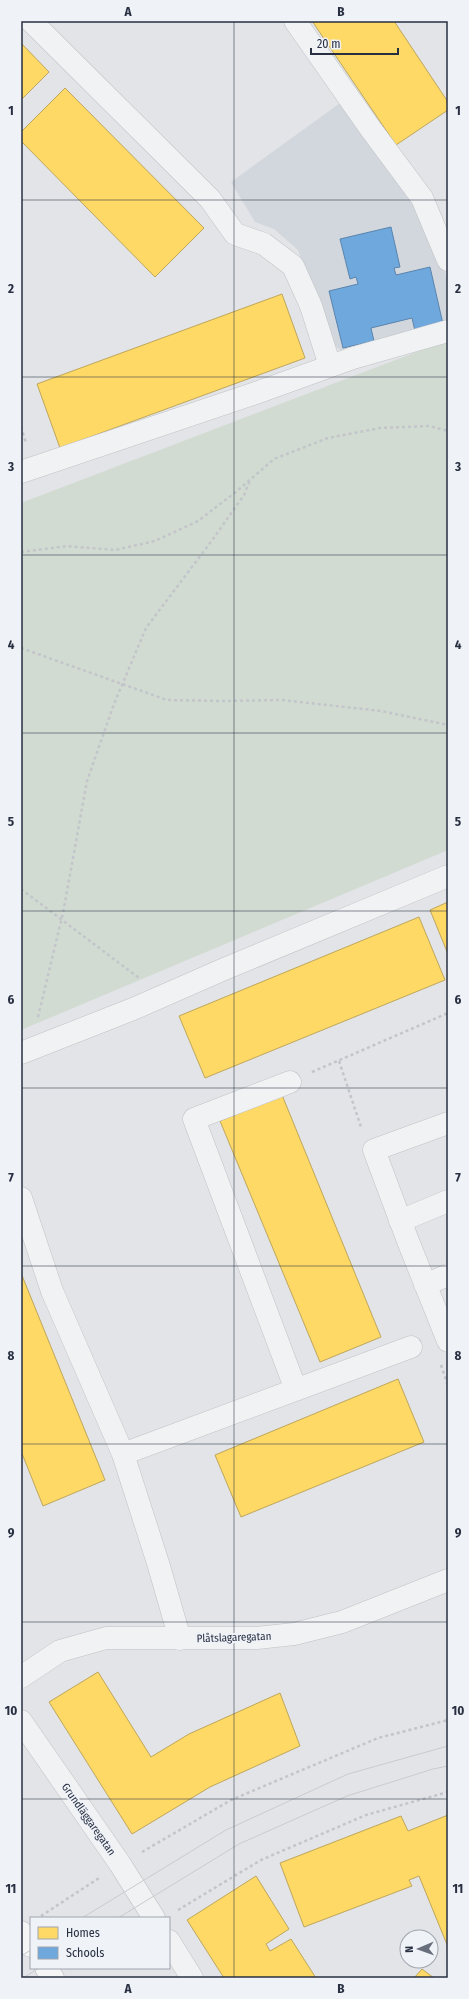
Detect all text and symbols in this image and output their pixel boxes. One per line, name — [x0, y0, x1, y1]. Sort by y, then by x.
text: A — [123, 4, 132, 19]
text: B — [337, 4, 345, 19]
scale bar — [311, 30, 398, 56]
text: 20 m — [317, 37, 341, 51]
text: 1 — [8, 103, 14, 118]
text: 1 — [455, 103, 461, 118]
text: 2 — [7, 281, 14, 296]
text: 2 — [454, 281, 461, 296]
text: 3 — [7, 459, 14, 474]
text: 3 — [454, 459, 461, 474]
text: 4 — [8, 637, 15, 652]
text: 4 — [455, 637, 462, 652]
text: 5 — [8, 814, 14, 829]
text: 5 — [455, 814, 461, 829]
text: 6 — [8, 992, 15, 1007]
text: 6 — [455, 992, 462, 1007]
text: 7 — [8, 1170, 14, 1185]
text: 7 — [455, 1170, 461, 1185]
text: 8 — [8, 1348, 15, 1363]
text: 8 — [455, 1348, 462, 1363]
text: 9 — [8, 1525, 15, 1540]
text: 9 — [455, 1525, 462, 1540]
street label: Plåtslagaregatan — [196, 1630, 272, 1645]
text: 10 — [5, 1703, 17, 1718]
text: 10 — [452, 1703, 464, 1718]
street label: Grundläggaregatan — [59, 1781, 118, 1858]
text: 11 — [6, 1881, 16, 1896]
text: 11 — [453, 1881, 463, 1896]
legend — [30, 1917, 170, 1969]
text: Homes — [66, 1926, 100, 1940]
north arrow — [399, 1929, 439, 1969]
text: Schools — [66, 1946, 104, 1960]
text: N — [403, 1946, 416, 1953]
text: A — [123, 1981, 132, 1996]
text: B — [337, 1981, 345, 1996]

